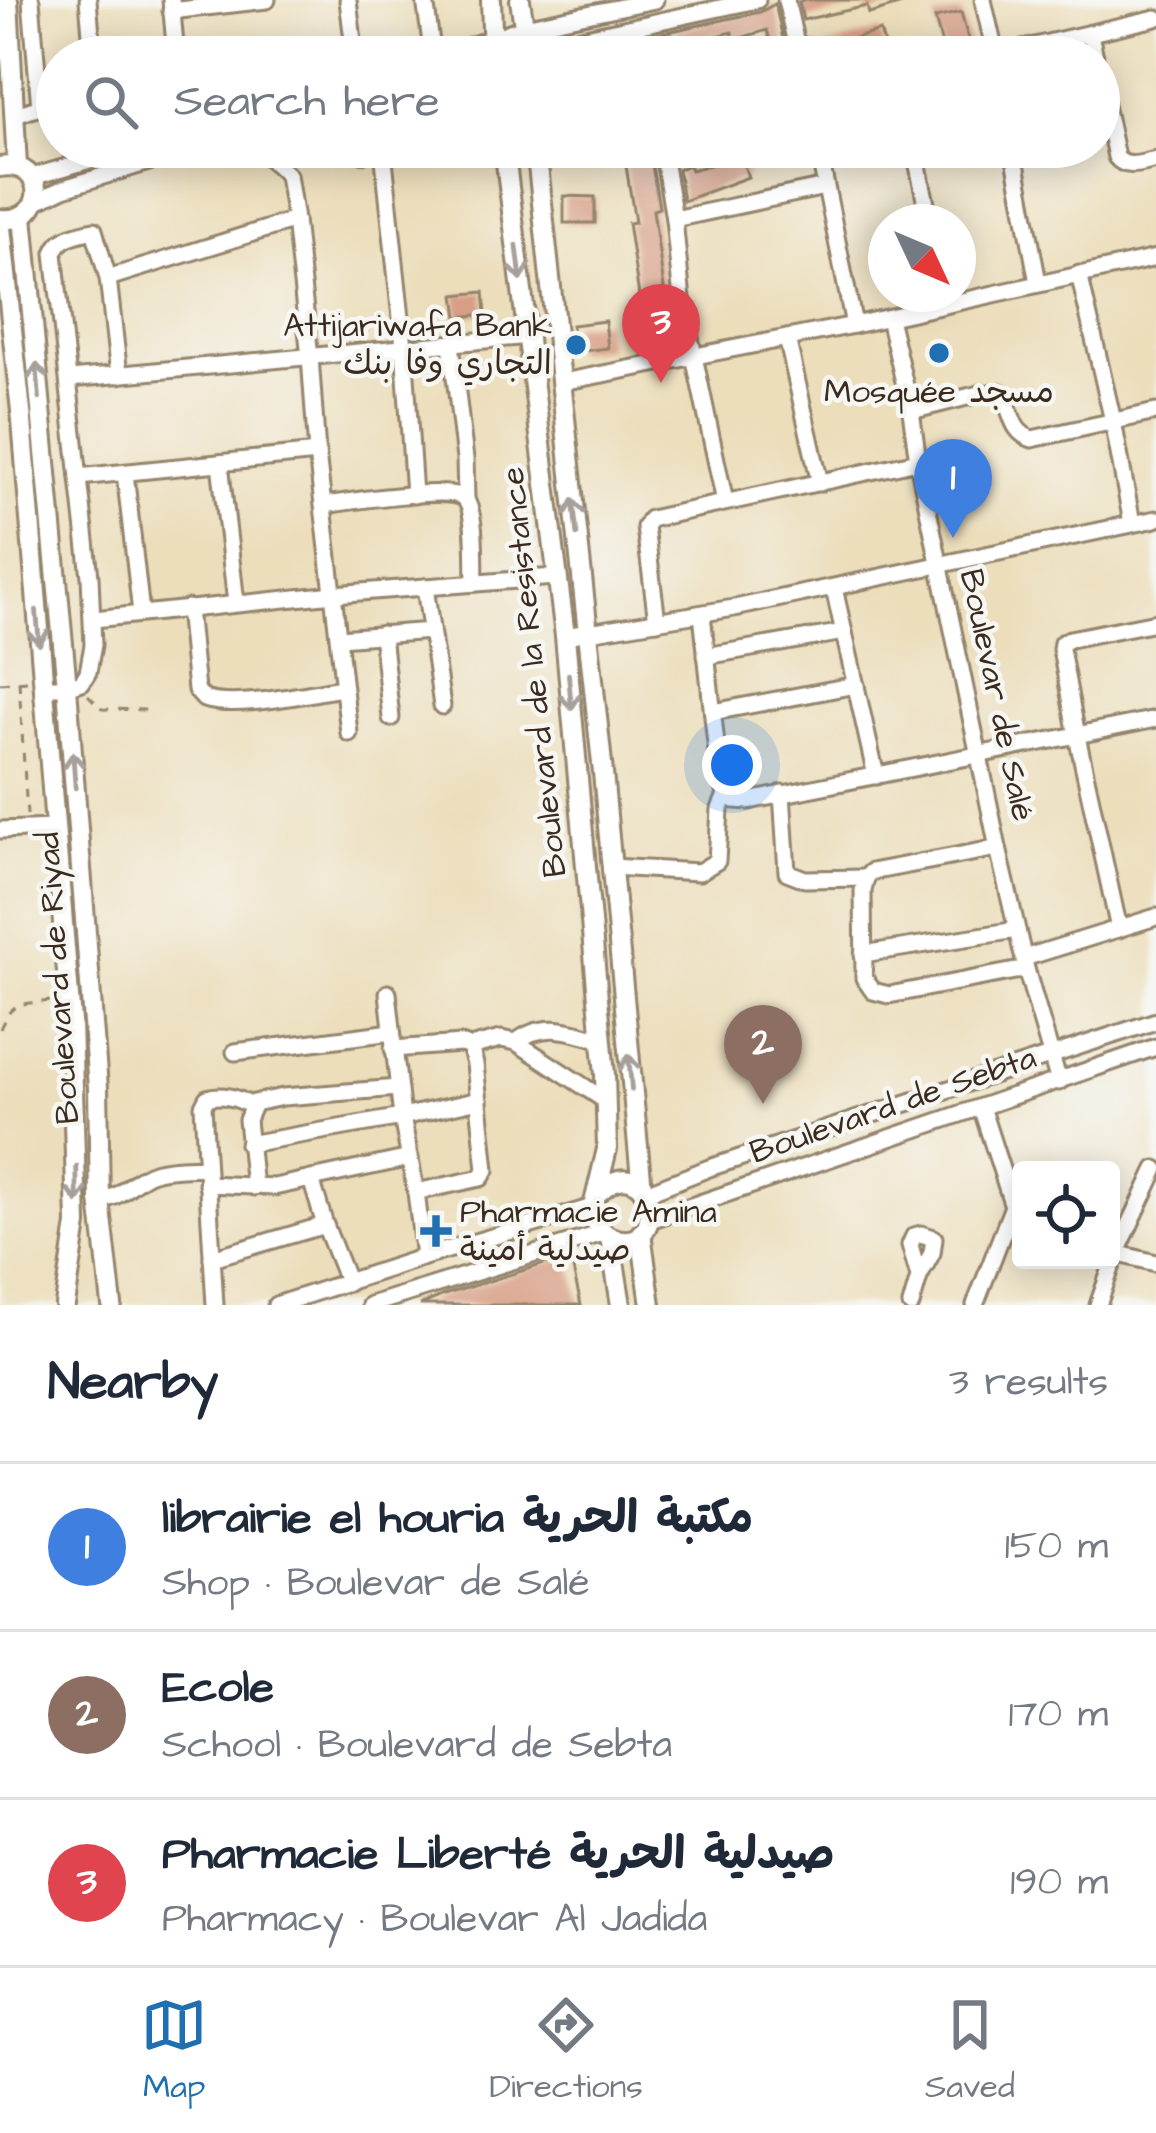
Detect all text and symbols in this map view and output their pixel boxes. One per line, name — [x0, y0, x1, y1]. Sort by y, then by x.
search box — [36, 36, 1120, 168]
icon: search — [78, 69, 144, 135]
text: Search here — [174, 71, 440, 133]
north arrow — [868, 204, 976, 312]
one-way arrow — [508, 243, 531, 282]
pin: 3 — [622, 284, 700, 383]
place label: Attijariwafa Bank التجاري وفا بنك — [283, 303, 552, 387]
marker: Attijariwafa Bank التجاري وفا بنك — [563, 332, 589, 358]
marker: Mosquée مسجد — [926, 340, 952, 366]
one-way arrow — [26, 362, 49, 401]
place label: Mosquée مسجد — [824, 369, 1054, 415]
pin: 1 — [914, 439, 992, 538]
street label: Boulevard de la Resistance — [490, 465, 578, 879]
one-way arrow — [563, 498, 586, 537]
street label: Boulevar de Salé — [948, 565, 1046, 825]
one-way arrow — [27, 608, 50, 647]
one-way arrow — [559, 672, 582, 711]
your location — [702, 735, 762, 795]
one-way arrow — [62, 751, 85, 790]
street label: Boulevard de Riyad — [25, 830, 92, 1125]
pin: 2 — [724, 1005, 802, 1104]
street label: Boulevard de Sebta — [744, 1034, 1042, 1176]
one-way arrow — [618, 1053, 641, 1092]
map controls — [1012, 1161, 1120, 1269]
button: locate — [1012, 1161, 1120, 1269]
one-way arrow — [65, 1165, 88, 1204]
place label: Pharmacie Amina صيدلية أمينة — [460, 1189, 717, 1273]
marker: Pharmacie Amina صيدلية أمينة — [423, 1218, 449, 1244]
text: Nearby — [48, 1348, 218, 1419]
text: 3 results — [949, 1356, 1108, 1410]
text: librairie el houria مكتبة الحرية — [162, 1488, 753, 1550]
text: 1 — [85, 1520, 90, 1574]
text: 150 m — [1005, 1520, 1108, 1574]
text: Shop · Boulevar de Salé — [162, 1557, 589, 1611]
text: Ecole — [162, 1657, 274, 1719]
text: 2 — [76, 1688, 98, 1742]
text: 170 m — [1008, 1688, 1108, 1742]
text: School · Boulevard de Sebta — [162, 1719, 672, 1773]
text: Pharmacie Liberté صيدلية الحرية — [162, 1824, 835, 1886]
text: 3 — [77, 1856, 97, 1910]
text: 190 m — [1010, 1856, 1108, 1910]
text: Pharmacy · Boulevar Al Jadida — [162, 1893, 707, 1947]
tab: Map — [141, 1992, 207, 2110]
tab: Directions — [489, 1992, 643, 2110]
tab: Saved — [925, 1992, 1015, 2110]

